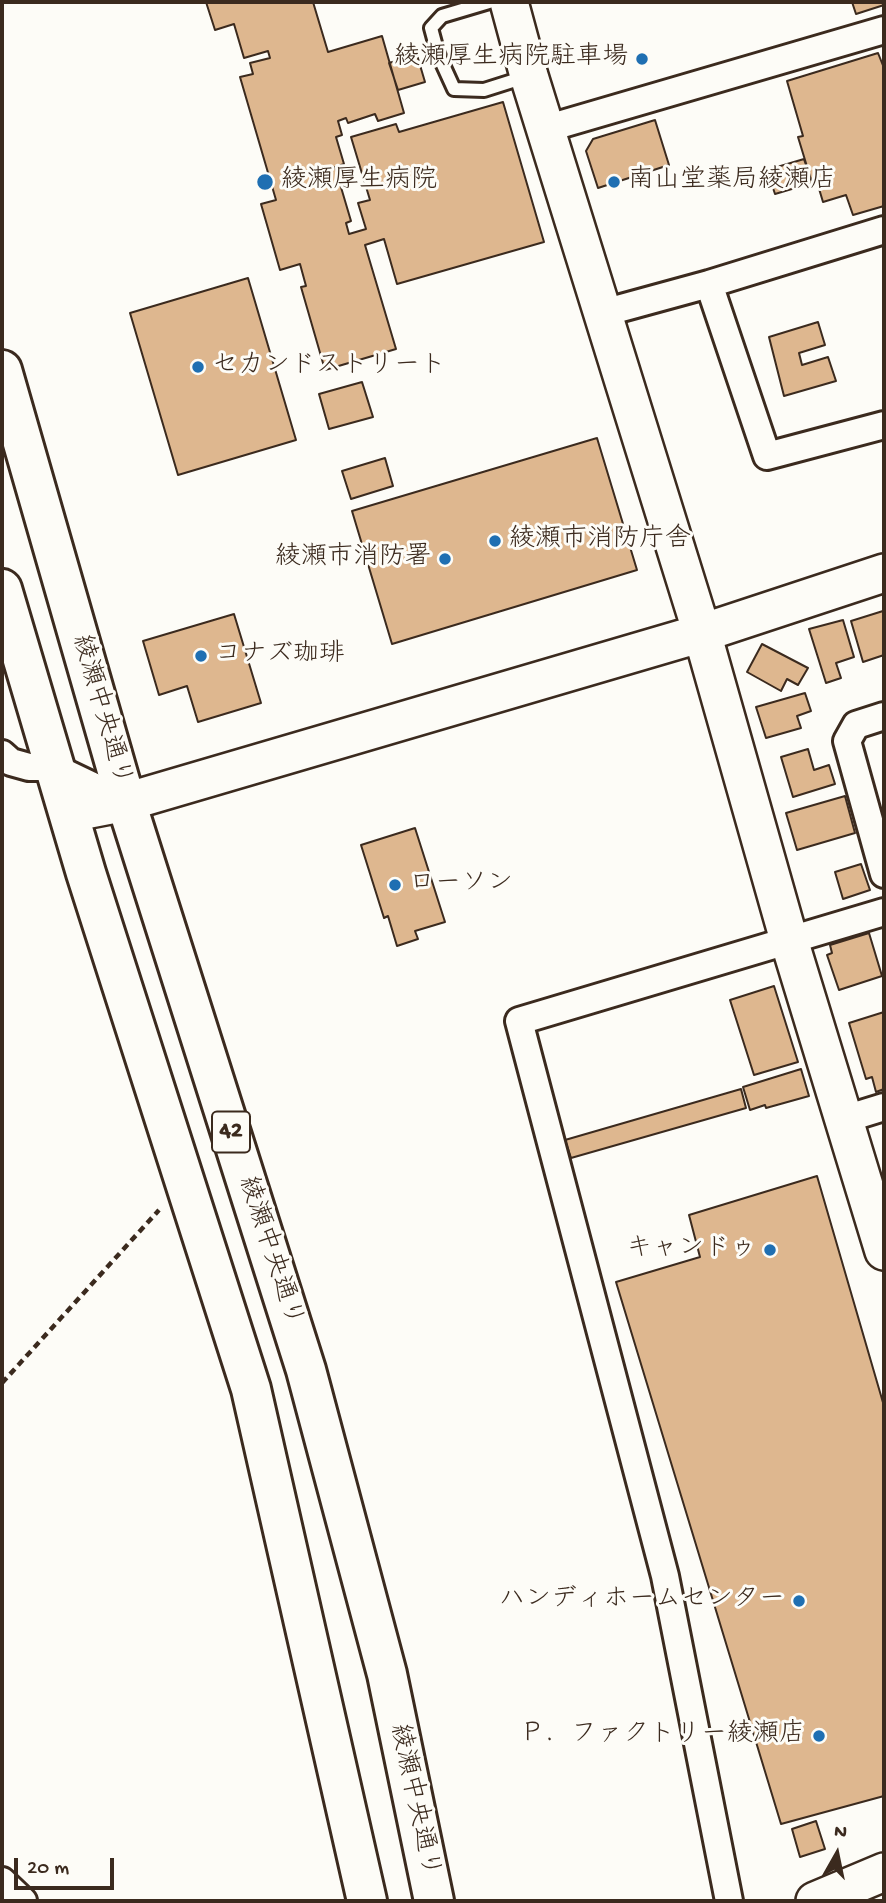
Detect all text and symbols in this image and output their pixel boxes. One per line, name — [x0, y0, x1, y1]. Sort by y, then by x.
place label: 綾瀬厚生病院駐車場 — [394, 43, 628, 75]
marker: 綾瀬厚生病院駐車場 — [634, 51, 650, 67]
place label: 綾瀬厚生病院 — [281, 166, 437, 198]
place label: 南山堂薬局綾瀬店 — [628, 166, 836, 198]
marker: 綾瀬厚生病院 — [255, 172, 275, 192]
marker: 南山堂薬局綾瀬店 — [606, 174, 622, 190]
place label: セカンドストリート — [212, 351, 446, 383]
marker: セカンドストリート — [190, 359, 206, 375]
place label: 綾瀬市消防庁舎 — [509, 525, 691, 557]
marker: 綾瀬市消防庁舎 — [487, 533, 503, 549]
place label: 綾瀬市消防署 — [275, 543, 431, 575]
marker: 綾瀬市消防署 — [437, 551, 453, 567]
street label: 綾瀬中央通り — [64, 632, 136, 790]
place label: コナズ珈琲 — [215, 640, 345, 672]
marker: コナズ珈琲 — [193, 648, 209, 664]
place label: ローソン — [409, 869, 513, 901]
marker: ローソン — [387, 877, 403, 893]
road number: 42 — [212, 1112, 250, 1152]
street label: 綾瀬中央通り — [230, 1173, 308, 1331]
place label: キャンドゥ — [626, 1234, 756, 1266]
marker: キャンドゥ — [762, 1242, 778, 1258]
place label: ハンディホームセンター — [499, 1585, 785, 1617]
marker: ハンディホームセンター — [791, 1593, 807, 1609]
place label: Ｐ．ファクトリー綾瀬店 — [519, 1720, 805, 1752]
street label: 綾瀬中央通り — [382, 1721, 444, 1881]
marker: Ｐ．ファクトリー綾瀬店 — [811, 1728, 827, 1744]
north arrow — [802, 1819, 872, 1889]
text: N — [832, 1820, 848, 1845]
scale bar — [18, 1843, 117, 1887]
text: 20 m — [27, 1857, 69, 1882]

